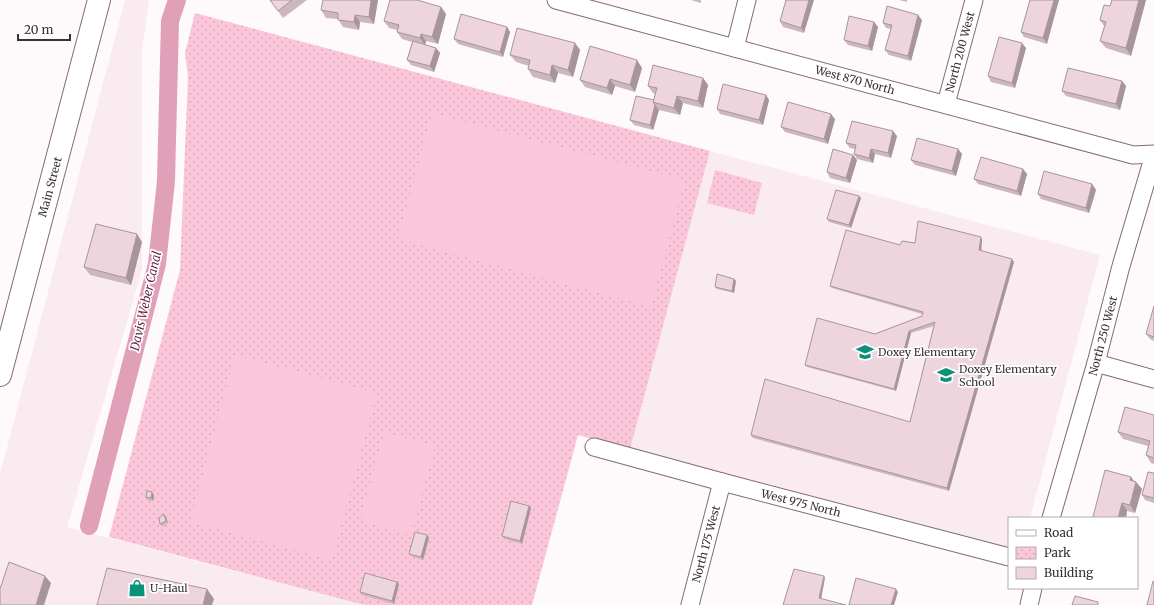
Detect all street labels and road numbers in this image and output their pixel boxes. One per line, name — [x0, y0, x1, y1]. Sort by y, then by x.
street label: North 200 West — [942, 9, 978, 94]
street label: West 870 North — [813, 62, 897, 98]
street label: Main Street — [35, 155, 65, 219]
street label: North 250 West — [1086, 294, 1121, 377]
street label: West 975 North — [759, 486, 843, 520]
street label: North 175 West — [689, 503, 723, 584]

